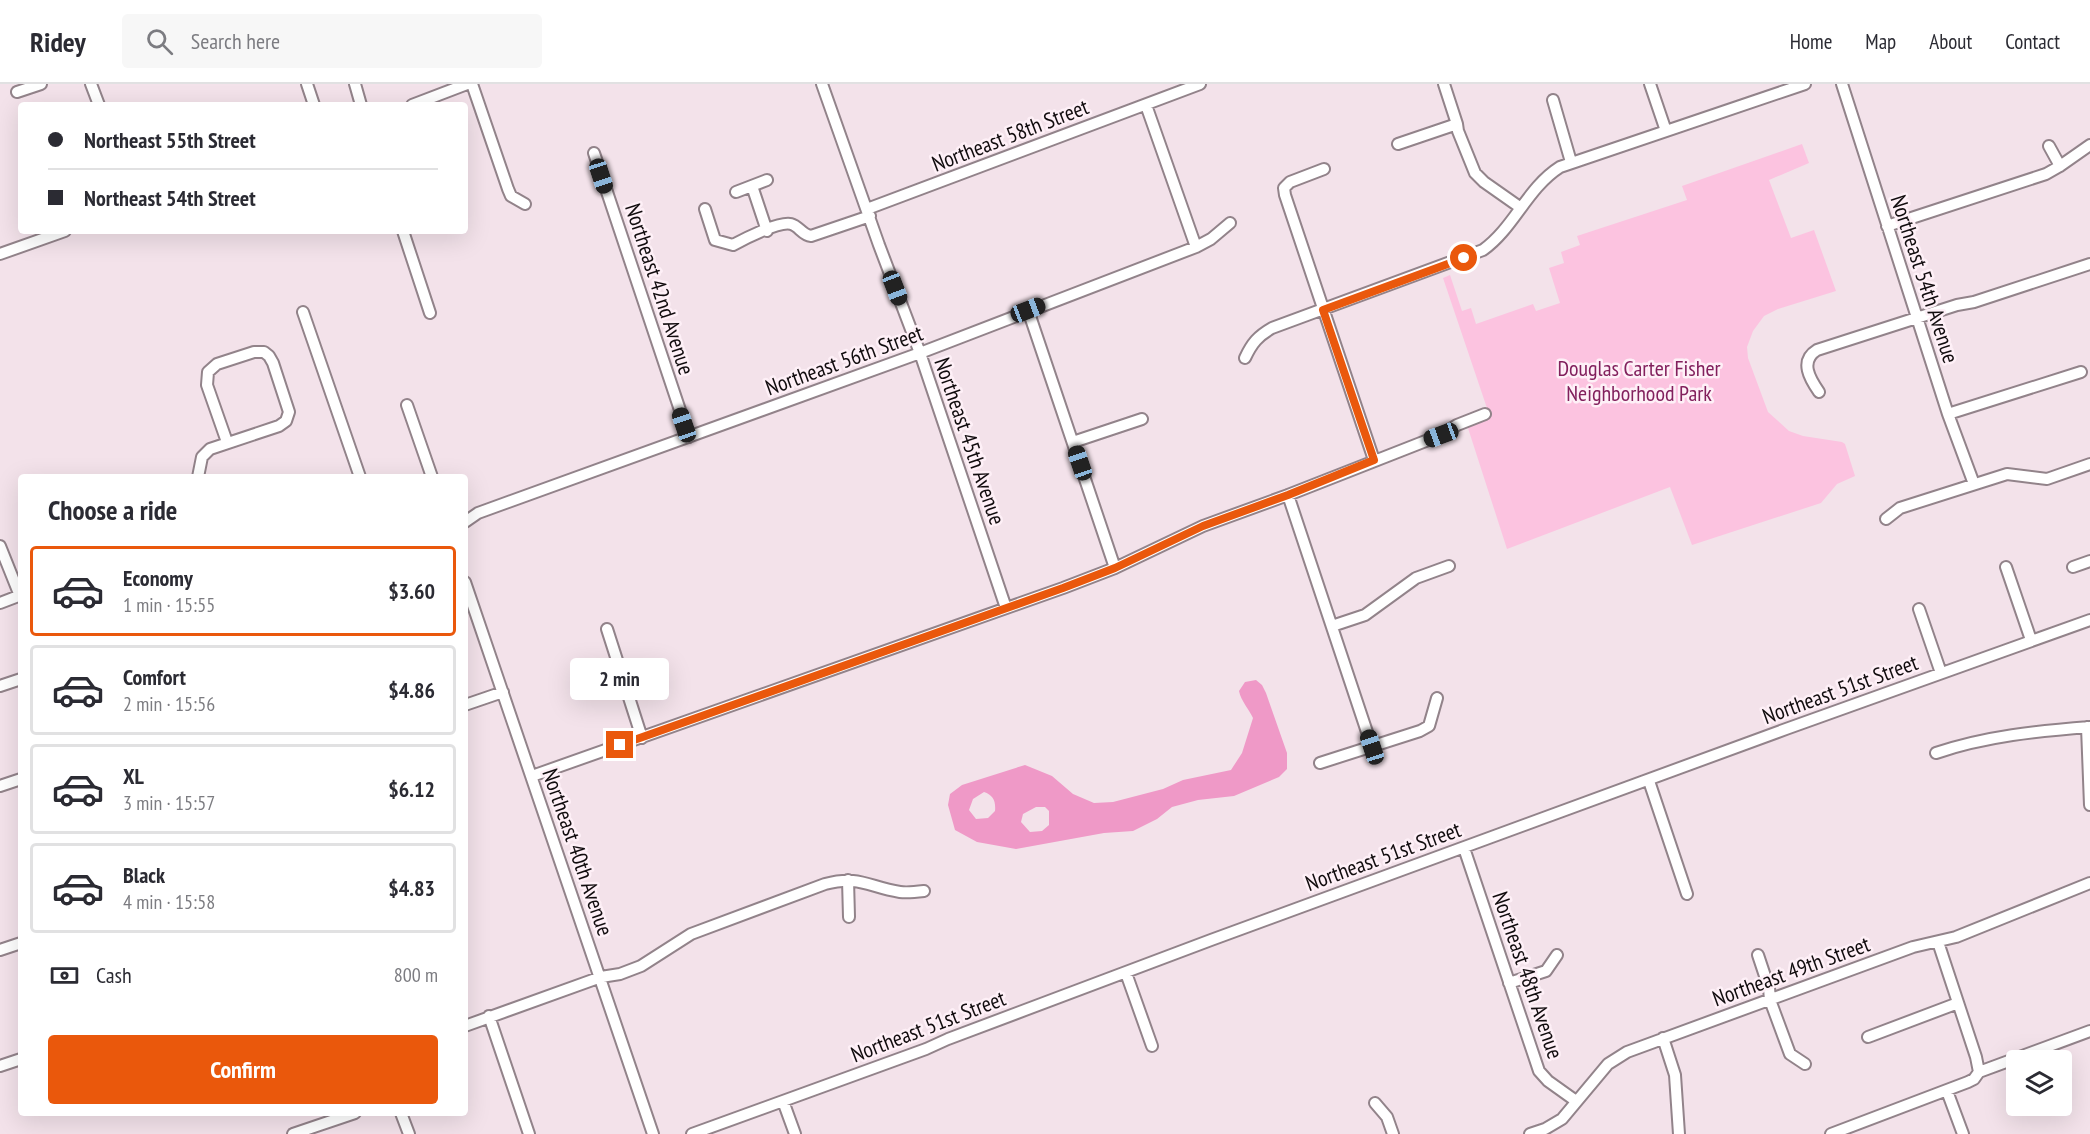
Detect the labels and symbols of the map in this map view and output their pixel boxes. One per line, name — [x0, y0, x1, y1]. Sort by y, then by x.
street label: Northeast 58th Street — [928, 92, 1092, 178]
car — [587, 156, 615, 196]
street label: Northeast 54th Avenue — [1885, 192, 1965, 366]
street label: Northeast 42nd Avenue — [619, 200, 701, 378]
route start — [1450, 244, 1477, 271]
car — [880, 268, 910, 308]
car — [1008, 295, 1048, 325]
street label: Northeast 56th Street — [761, 319, 927, 401]
street label: Northeast 45th Avenue — [928, 354, 1012, 528]
park label: Douglas Carter Fisher Neighborhood Park — [1557, 354, 1721, 407]
car — [670, 405, 698, 445]
car — [1421, 420, 1461, 450]
car — [1066, 443, 1094, 483]
street label: Northeast 51st Street — [1759, 648, 1921, 730]
callout: 2 min — [570, 658, 670, 700]
car — [1358, 727, 1386, 767]
route end — [606, 731, 633, 758]
street label: Northeast 40th Avenue — [536, 765, 620, 939]
street label: Northeast 51st Street — [1302, 815, 1464, 897]
street label: Northeast 48th Avenue — [1486, 888, 1570, 1062]
street label: Northeast 49th Street — [1708, 930, 1874, 1012]
street label: Northeast 51st Street — [847, 984, 1009, 1068]

